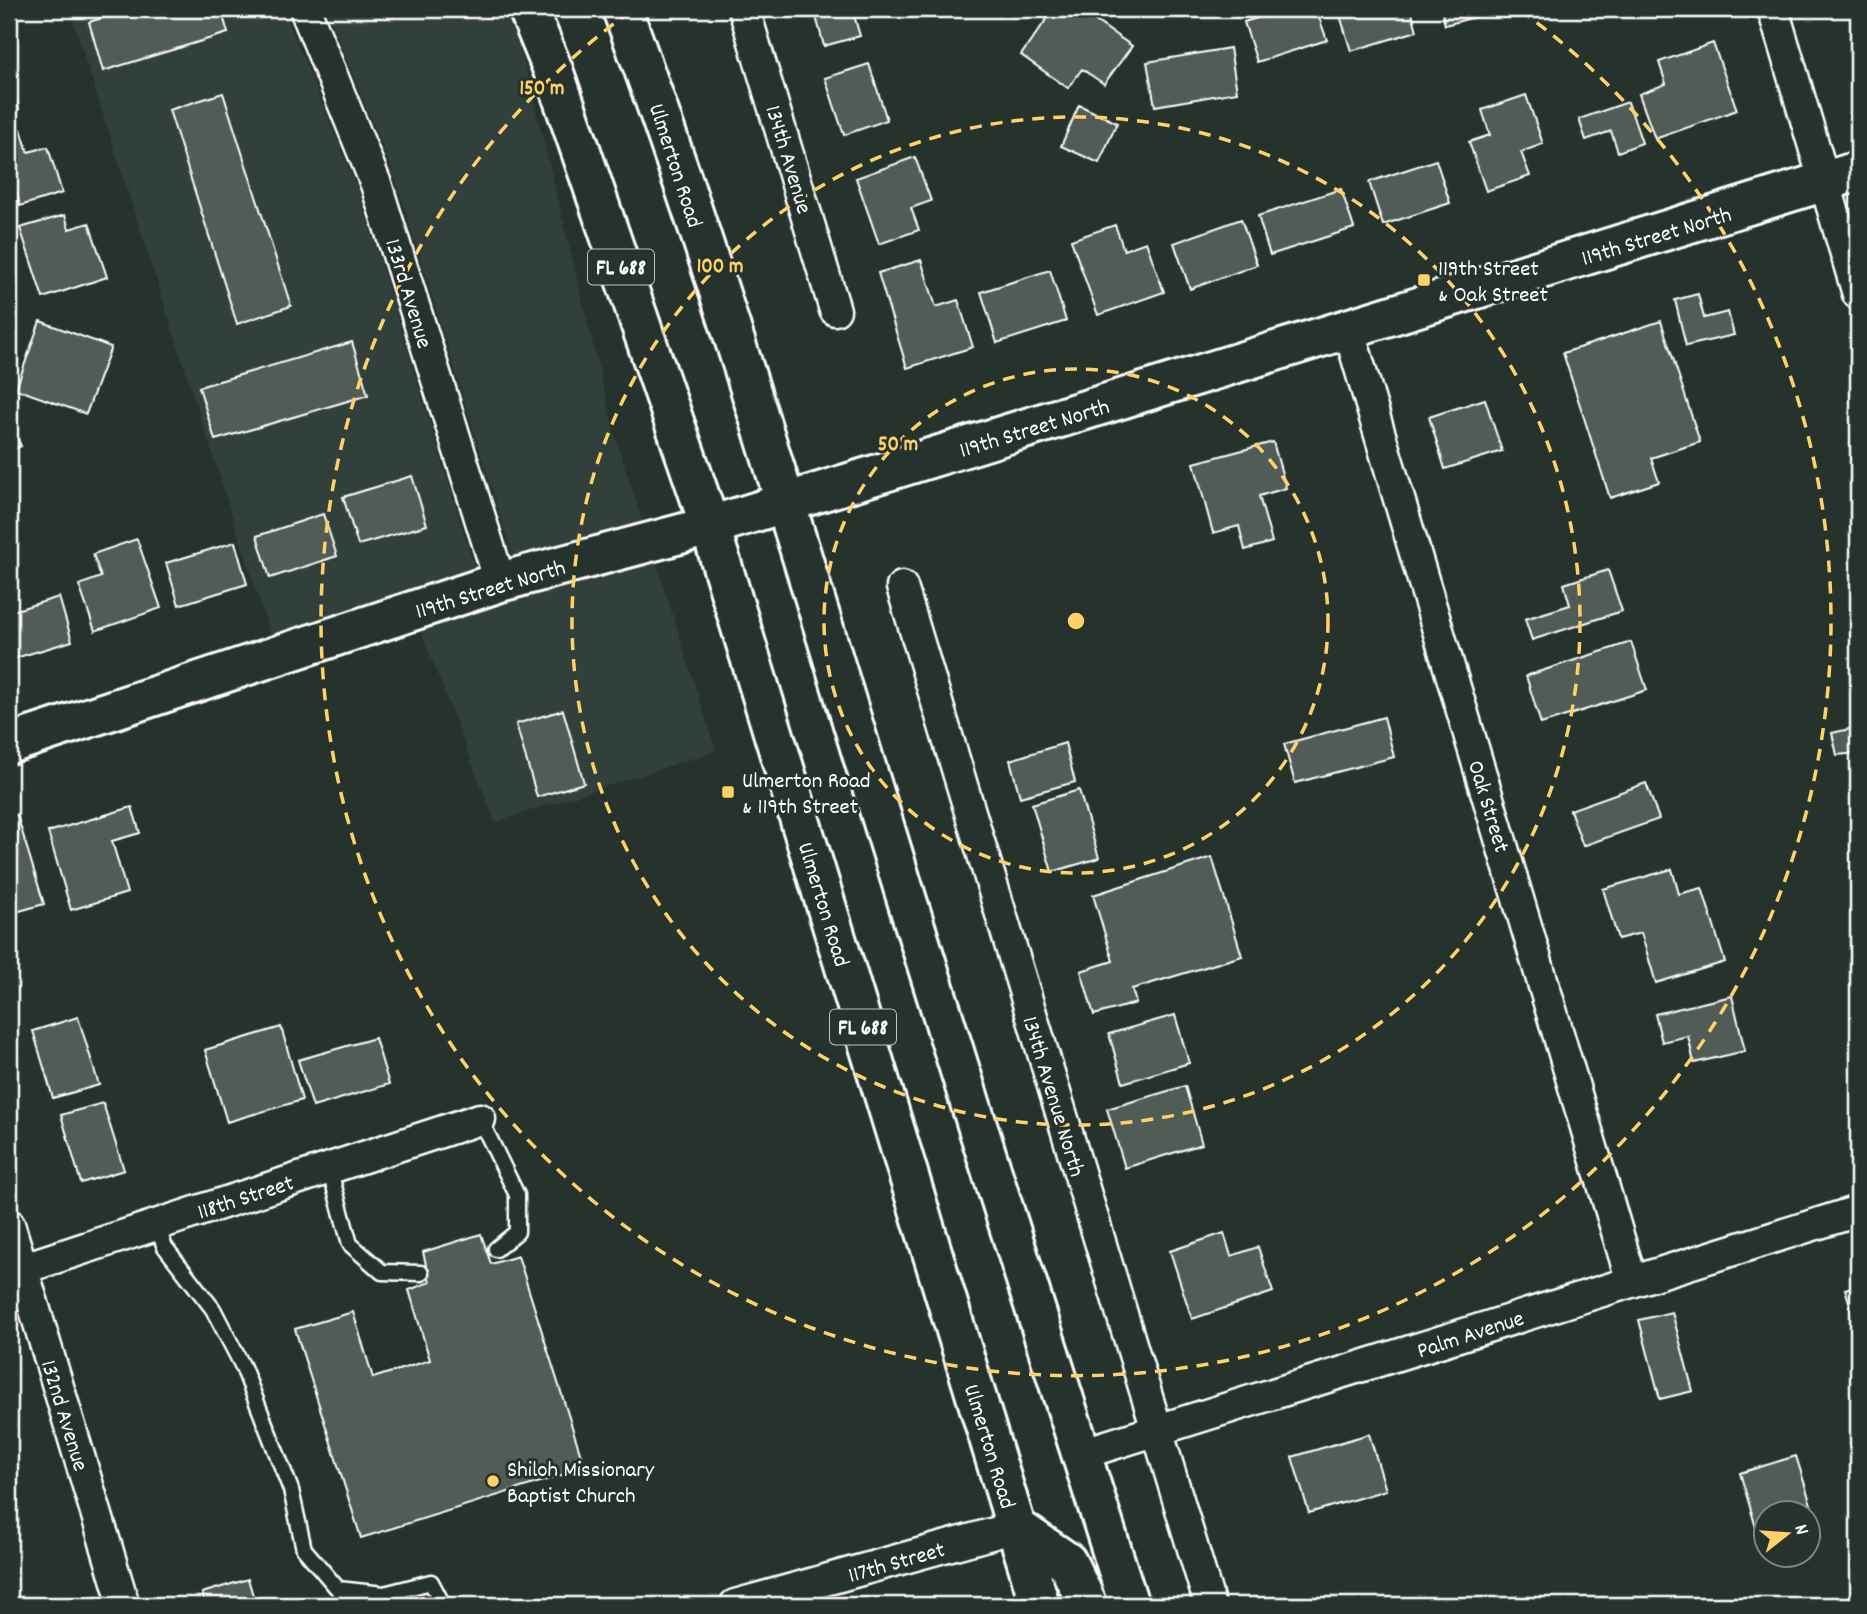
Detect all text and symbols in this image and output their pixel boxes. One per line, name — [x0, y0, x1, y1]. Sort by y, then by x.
text: 150 m — [519, 75, 565, 105]
street label: Ulmerton Road — [638, 100, 709, 232]
street label: 134th Avenue — [754, 102, 819, 218]
street label: 119th Street North — [1578, 200, 1736, 277]
street label: 133rd Avenue — [374, 235, 439, 353]
road number: FL 688 — [588, 250, 654, 284]
text: 100 m — [697, 253, 743, 283]
place label: 119th Street & Oak Street — [1438, 254, 1548, 313]
marker: 119th Street & Oak Street — [1416, 272, 1432, 288]
street label: 119th Street North — [956, 392, 1114, 469]
text: 50 m — [878, 431, 918, 461]
street label: 119th Street North — [412, 553, 570, 630]
centre of rings — [1064, 609, 1088, 633]
street label: Oak Street — [1457, 757, 1516, 857]
place label: Ulmerton Road & 119th Street — [742, 766, 871, 825]
marker: Ulmerton Road & 119th Street — [720, 784, 736, 800]
street label: Ulmerton Road — [787, 839, 856, 971]
road number: FL 688 — [830, 1010, 896, 1044]
street label: 134th Avenue North — [1012, 1013, 1092, 1181]
street label: 118th Street — [194, 1168, 298, 1230]
street label: Palm Avenue — [1413, 1304, 1529, 1369]
street label: 132nd Avenue — [30, 1356, 95, 1476]
street label: Ulmerton Road — [953, 1381, 1022, 1513]
place label: Shiloh Missionary Baptist Church — [507, 1455, 655, 1514]
marker: Shiloh Missionary Baptist Church — [485, 1473, 501, 1489]
north arrow — [1752, 1498, 1822, 1568]
text: N — [1786, 1522, 1814, 1538]
street label: 117th Street — [845, 1535, 949, 1594]

